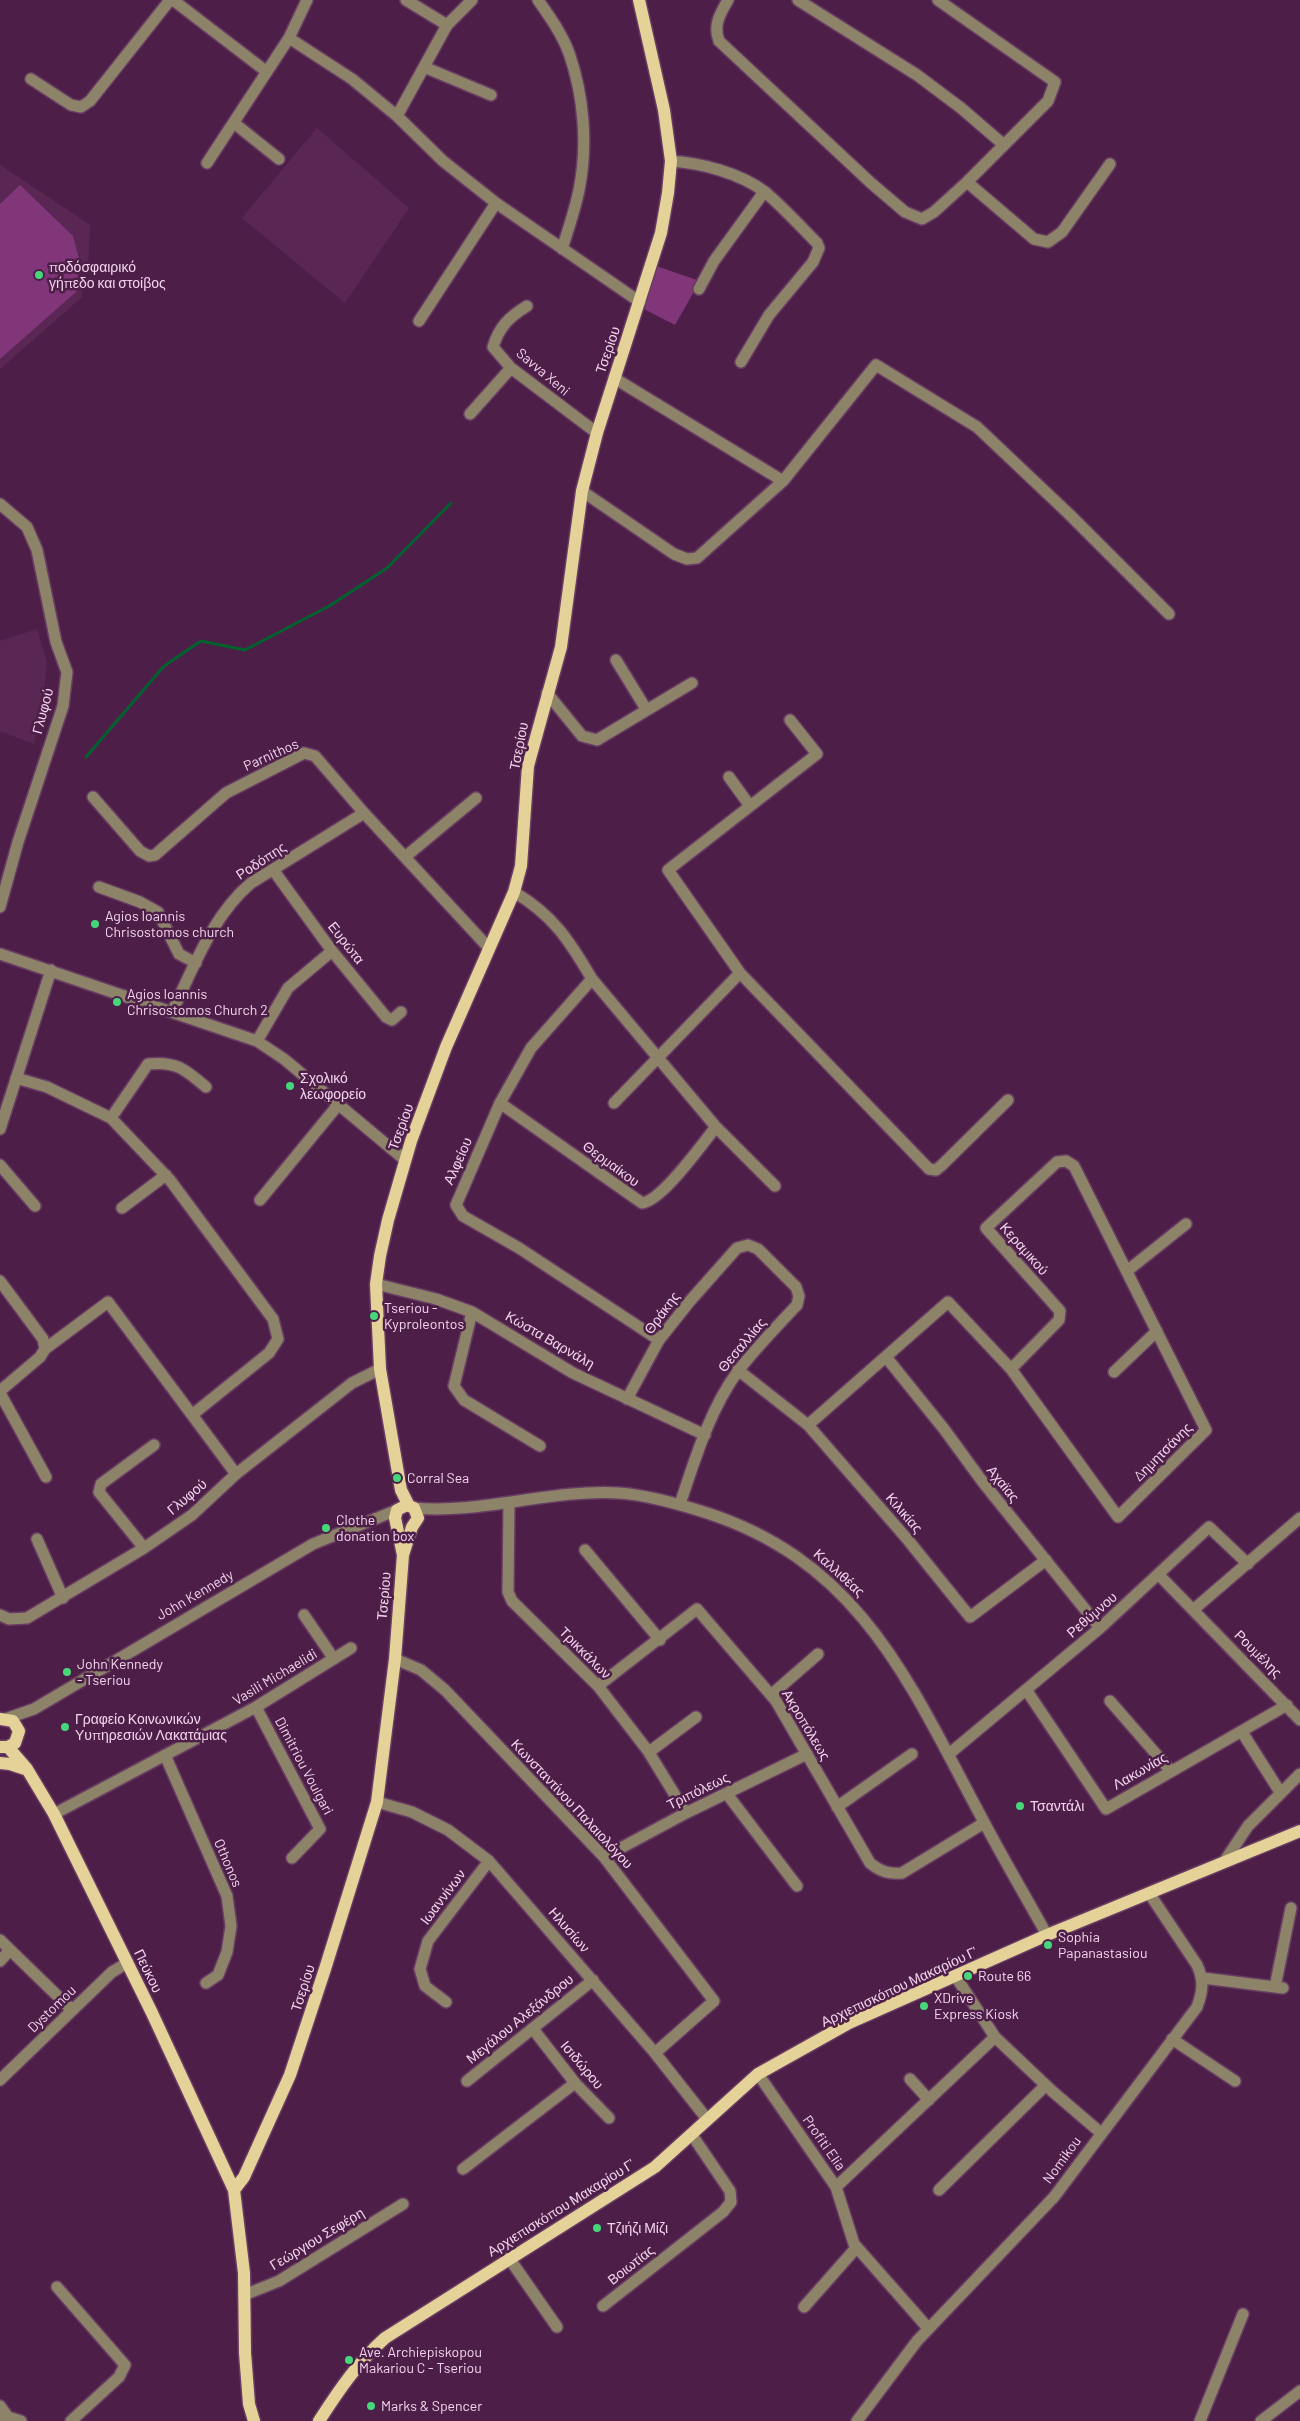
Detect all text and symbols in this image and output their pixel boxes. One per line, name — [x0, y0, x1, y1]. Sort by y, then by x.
place label: ποδόσφαιρικό γήπεδο και στοίβος — [49, 259, 166, 292]
marker: ποδόσφαιρικό γήπεδο και στοίβος — [33, 269, 45, 281]
street label: Τσερίου — [592, 324, 624, 376]
street label: Savva Xeni — [513, 345, 573, 399]
street label: Γλυφού — [29, 686, 57, 736]
street label: Τσερίου — [506, 721, 532, 771]
street label: Parnithos — [241, 735, 301, 775]
street label: Ροδόπης — [233, 839, 289, 883]
place label: Agios Ioannis Chrisostomos church — [105, 908, 234, 940]
marker: Agios Ioannis Chrisostomos church — [89, 918, 101, 930]
street label: Ευρώτα — [324, 918, 368, 968]
place label: Agios Ioannis Chrisostomos Church 2 — [127, 986, 268, 1019]
marker: Agios Ioannis Chrisostomos Church 2 — [111, 996, 123, 1008]
place label: Σχολικό λεωφορείο — [300, 1070, 366, 1102]
marker: Σχολικό λεωφορείο — [284, 1080, 296, 1092]
street label: Τσερίου — [385, 1101, 417, 1153]
street label: Αλφείου — [440, 1135, 476, 1187]
street label: Θερμαίκου — [579, 1138, 643, 1190]
street label: Κεραμικού — [996, 1219, 1052, 1279]
street label: Θράκης — [641, 1289, 683, 1337]
place label: Tseriou - Kyproleontos — [384, 1300, 464, 1332]
street label: Κώστα Βαρνάλη — [502, 1308, 598, 1372]
marker: Tseriou - Kyproleontos — [368, 1310, 380, 1322]
street label: Θεσαλλίας — [714, 1314, 770, 1376]
street label: Δημητσάνης — [1130, 1419, 1196, 1485]
street label: Αχαϊας — [983, 1462, 1023, 1506]
place label: Corral Sea — [407, 1470, 469, 1486]
marker: Corral Sea — [391, 1472, 403, 1484]
street label: Γλυφού — [164, 1476, 210, 1518]
street label: Κιλικίας — [882, 1490, 926, 1536]
place label: Clothe donation box — [336, 1512, 414, 1544]
marker: Clothe donation box — [320, 1522, 332, 1534]
street label: Καλλιθέας — [810, 1546, 868, 1600]
street label: John Kennedy — [154, 1566, 236, 1624]
street label: Τσερίου — [374, 1571, 394, 1621]
street label: Ρεθύμνου — [1063, 1589, 1121, 1641]
street label: Τρικκάλων — [556, 1624, 614, 1682]
street label: Ρουμέλης — [1231, 1627, 1285, 1681]
street label: Vasili Michaelidi — [230, 1645, 320, 1709]
place label: John Kennedy - Tseriou — [77, 1656, 163, 1688]
marker: John Kennedy - Tseriou — [61, 1666, 73, 1678]
street label: Ακροπόλεως — [778, 1687, 834, 1763]
place label: Γραφείο Κοινωνικών Υυπηρεσιών Λακατάμιας — [75, 1711, 227, 1744]
street label: Dimitriou Voulgari — [271, 1714, 337, 1818]
marker: Γραφείο Κοινωνικών Υυπηρεσιών Λακατάμιας — [59, 1721, 71, 1733]
street label: Κωνσταντίνου Παλαιολόγου — [508, 1736, 636, 1872]
street label: Λακωνίας — [1110, 1749, 1170, 1793]
street label: Τριπόλεως — [664, 1769, 732, 1813]
place label: Τσαντάλι — [1030, 1798, 1084, 1814]
marker: Τσαντάλι — [1014, 1800, 1026, 1812]
street label: Othonos — [210, 1836, 246, 1890]
street label: Ιωαννίνων — [417, 1866, 469, 1928]
street label: Ηλυσίων — [545, 1904, 593, 1956]
place label: Sophia Papanastasiou — [1058, 1929, 1147, 1961]
marker: Sophia Papanastasiou — [1042, 1939, 1054, 1951]
street label: Αρχιεπισκόπου Μακαρίου Γ' — [818, 1943, 980, 2031]
street label: Πεύκου — [130, 1947, 166, 1995]
street label: Τσερίου — [288, 1962, 318, 2014]
place label: Route 66 — [978, 1968, 1031, 1984]
marker: Route 66 — [962, 1970, 974, 1982]
street label: Μεγάλου Αλεξάνδρου — [463, 1971, 577, 2067]
street label: Dystomou — [24, 1982, 80, 2036]
place label: XDrive Express Kiosk — [934, 1990, 1019, 2022]
marker: XDrive Express Kiosk — [918, 2000, 930, 2012]
street label: Ισιδώρου — [557, 2037, 607, 2093]
street label: Profiti Elia — [799, 2112, 849, 2174]
street label: Nomikou — [1039, 2133, 1085, 2187]
street label: Αρχιεπισκόπου Μακαρίου Γ' — [484, 2156, 638, 2260]
street label: Γεώργιου Σεφέρη — [267, 2204, 367, 2274]
place label: Τζιήζι Μίζι — [607, 2220, 668, 2236]
marker: Τζιήζι Μίζι — [591, 2222, 603, 2234]
street label: Βοιωτίας — [604, 2242, 658, 2288]
place label: Ave. Archiepiskopou Makariou C - Tseriou — [359, 2344, 482, 2376]
marker: Ave. Archiepiskopou Makariou C - Tseriou — [343, 2354, 355, 2366]
place label: Marks & Spencer — [381, 2398, 482, 2414]
marker: Marks & Spencer — [365, 2400, 377, 2412]

